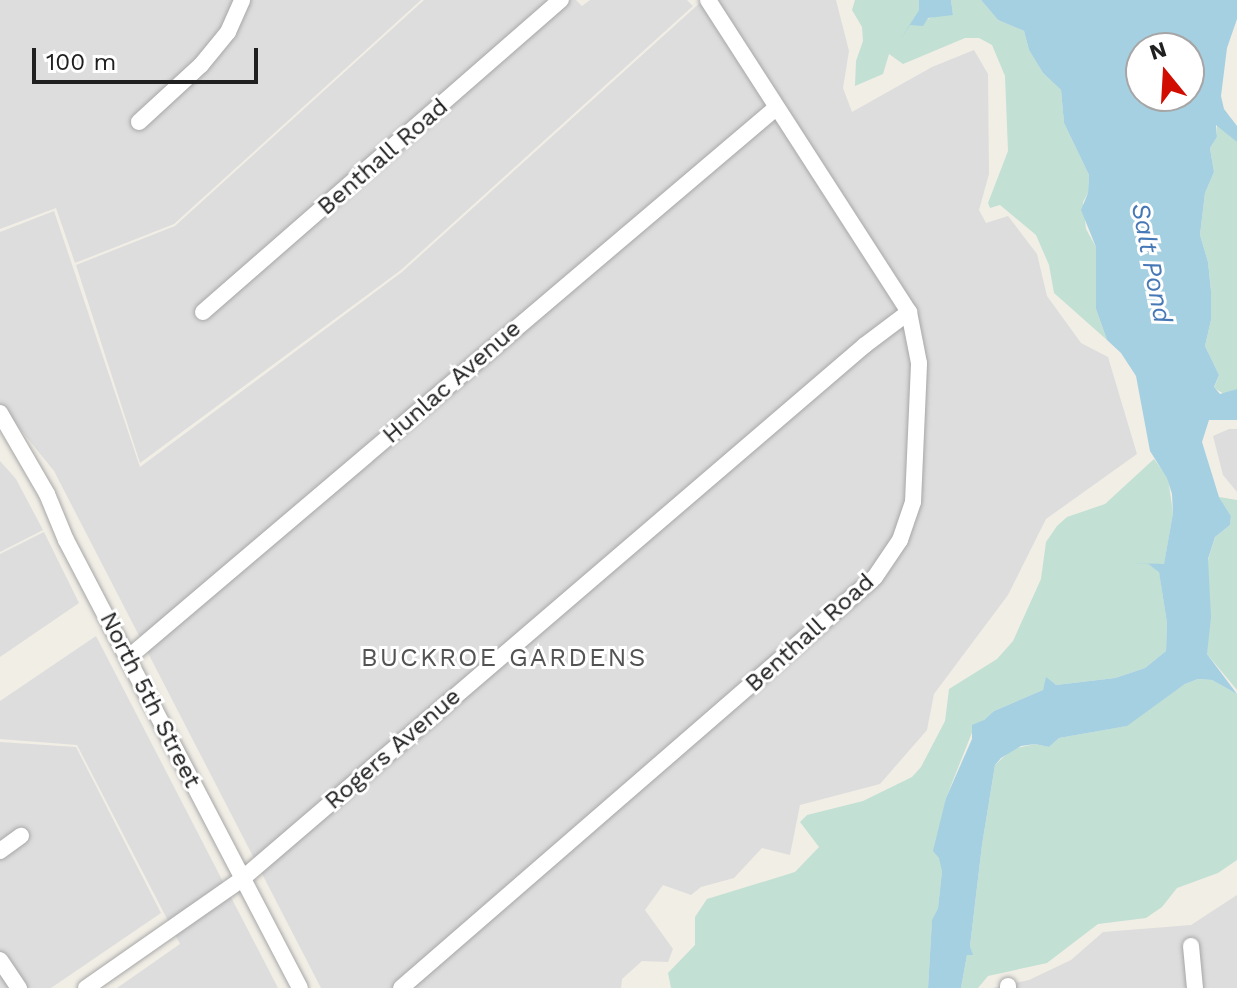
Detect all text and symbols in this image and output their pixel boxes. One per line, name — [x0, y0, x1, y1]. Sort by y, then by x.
scale bar — [36, 32, 262, 82]
north arrow — [1125, 32, 1205, 112]
text: N — [1146, 36, 1170, 65]
text: 100 m — [46, 48, 116, 76]
street label: Benthall Road — [312, 92, 454, 222]
water label: Salt Pond — [1124, 200, 1178, 326]
street label: Hunlac Avenue — [377, 314, 527, 450]
street label: Benthall Road — [739, 567, 881, 699]
street label: North 5th Street — [93, 607, 207, 793]
district label: BUCKROE GARDENS — [361, 642, 647, 674]
street label: Rogers Avenue — [319, 682, 467, 816]

